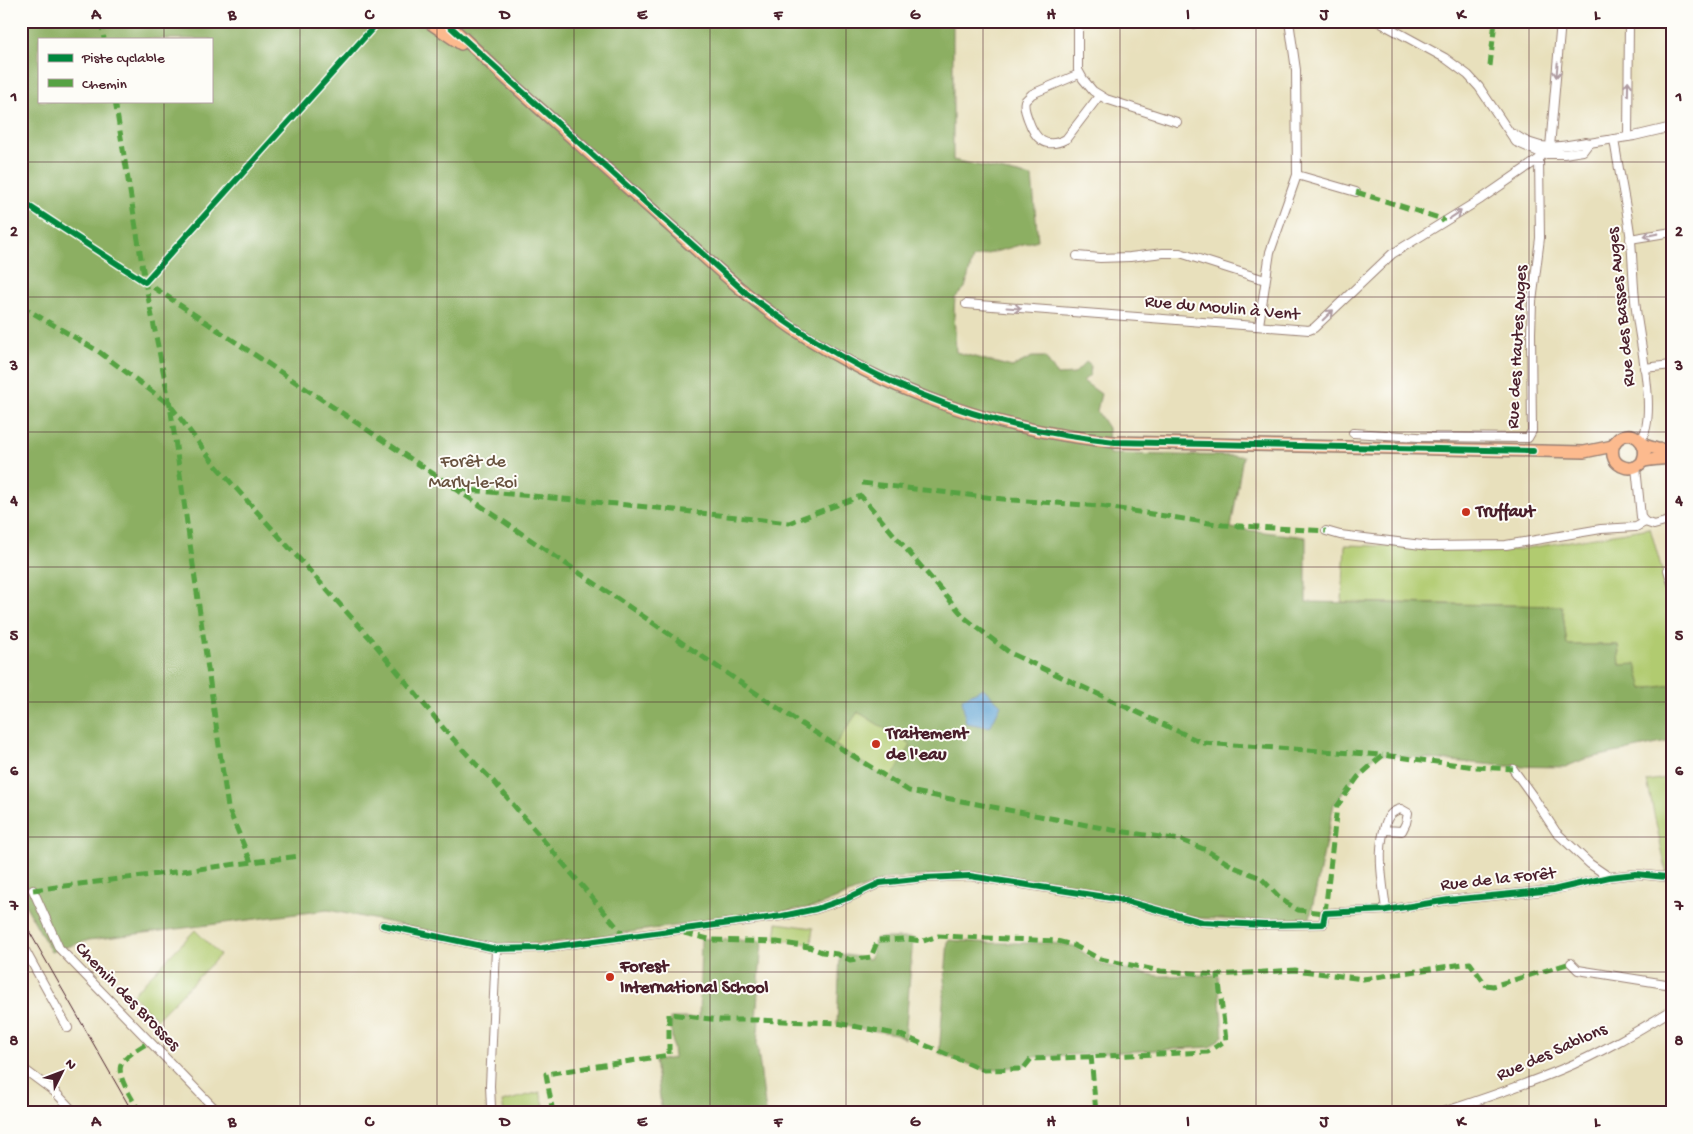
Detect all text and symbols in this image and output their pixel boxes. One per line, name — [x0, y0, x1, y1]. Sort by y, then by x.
text: A — [90, 7, 102, 26]
text: B — [227, 7, 237, 26]
text: C — [364, 7, 375, 26]
text: D — [498, 7, 511, 26]
text: E — [637, 7, 648, 26]
text: F — [773, 7, 784, 26]
text: G — [910, 7, 921, 26]
text: H — [1046, 7, 1056, 26]
text: I — [1186, 7, 1190, 26]
text: J — [1319, 7, 1330, 26]
text: K — [1456, 7, 1468, 26]
text: L — [1594, 7, 1601, 26]
legend — [38, 38, 212, 102]
text: Piste cyclable — [81, 50, 165, 68]
one-way arrow — [1552, 62, 1562, 78]
text: Chemin — [82, 76, 127, 94]
one-way arrow — [1623, 81, 1633, 97]
text: 1 — [10, 89, 17, 108]
text: 1 — [1675, 89, 1682, 108]
one-way arrow — [1447, 210, 1461, 220]
text: 2 — [10, 224, 18, 243]
text: 2 — [1675, 224, 1683, 243]
street label: Rue des Basses Auges — [1603, 225, 1641, 388]
one-way arrow — [1643, 231, 1659, 241]
street label: Rue des Hautes Auges — [1503, 263, 1533, 429]
street label: Rue du Moulin à Vent — [1144, 292, 1302, 326]
one-way arrow — [1006, 303, 1022, 312]
one-way arrow — [1321, 309, 1334, 321]
text: 3 — [9, 358, 18, 377]
text: 3 — [1674, 358, 1683, 377]
park label: Forêt de Marly-le-Roi — [429, 452, 518, 494]
text: 4 — [9, 493, 18, 512]
text: 4 — [1674, 493, 1683, 512]
place label: Truffaut — [1474, 502, 1536, 523]
marker: Truffaut — [1460, 506, 1472, 518]
text: 5 — [10, 628, 19, 647]
text: 5 — [1675, 628, 1684, 647]
place label: Traitement de l'eau — [884, 724, 969, 766]
marker: Traitement de l'eau — [870, 738, 882, 750]
text: 6 — [10, 763, 19, 782]
text: 6 — [1675, 763, 1684, 782]
street label: Rue de la Forêt — [1440, 863, 1558, 896]
text: 7 — [9, 898, 19, 917]
text: 7 — [1674, 898, 1684, 917]
street label: Chemin des Brosses — [70, 938, 185, 1057]
place label: Forest International School — [619, 957, 769, 999]
marker: Forest International School — [604, 971, 616, 983]
street label: Rue des Sablons — [1494, 1019, 1612, 1087]
text: 8 — [10, 1033, 19, 1052]
text: 8 — [1675, 1033, 1684, 1052]
north arrow — [38, 1046, 88, 1096]
text: N — [60, 1056, 79, 1074]
text: A — [90, 1114, 102, 1133]
text: B — [227, 1114, 237, 1133]
text: C — [364, 1114, 375, 1133]
text: D — [498, 1114, 511, 1133]
text: E — [637, 1114, 648, 1133]
text: F — [773, 1114, 784, 1133]
text: G — [910, 1114, 921, 1133]
text: H — [1046, 1114, 1056, 1133]
text: I — [1186, 1114, 1190, 1133]
text: J — [1319, 1114, 1330, 1133]
text: K — [1456, 1114, 1468, 1133]
text: L — [1594, 1114, 1601, 1133]

